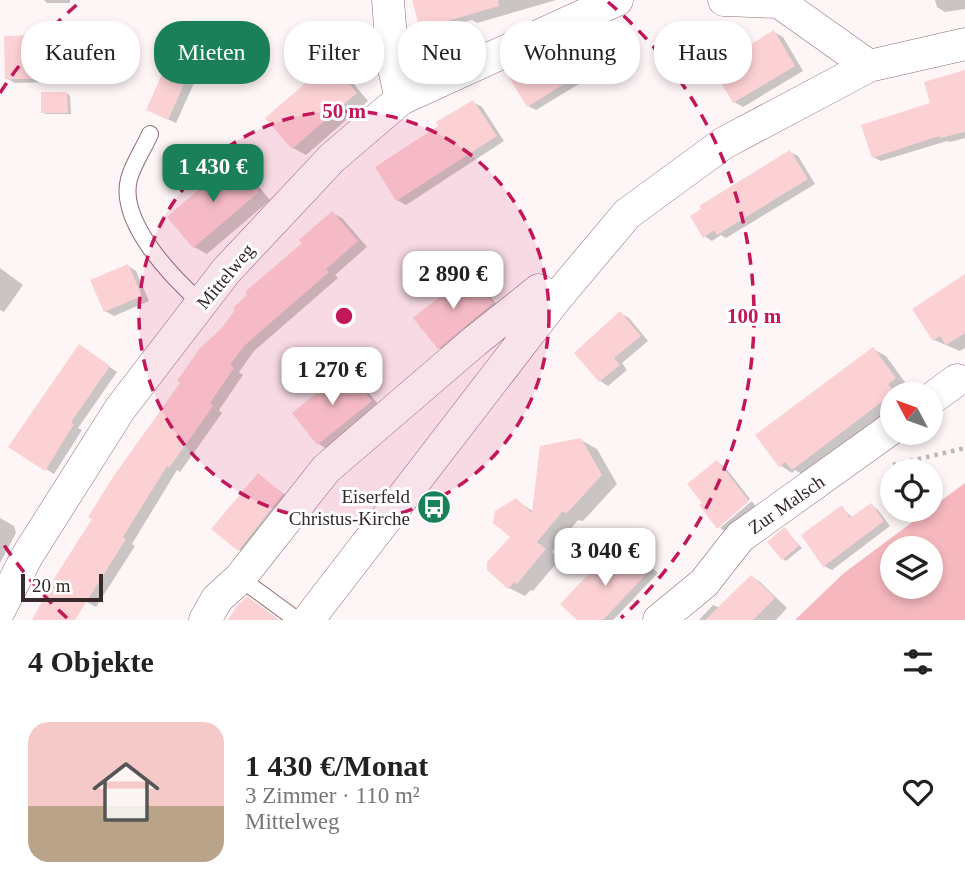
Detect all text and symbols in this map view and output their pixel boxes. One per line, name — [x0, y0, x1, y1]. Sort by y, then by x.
chip: Kaufen — [21, 21, 140, 84]
chip: Mieten — [154, 21, 270, 84]
chip: Filter — [284, 21, 384, 84]
chip: Neu — [398, 21, 486, 84]
chip: Wohnung — [500, 21, 640, 84]
chip: Haus — [654, 21, 752, 84]
text: 50 m — [322, 99, 366, 123]
pin: 1 430 € — [148, 144, 278, 204]
text: 1 430 € — [179, 154, 248, 179]
street label: Mittelweg — [192, 239, 259, 313]
pin: 2 890 € — [388, 252, 518, 311]
text: 2 890 € — [419, 261, 488, 286]
centre of rings — [332, 304, 356, 328]
text: 100 m — [727, 304, 782, 328]
pin: 1 270 € — [267, 348, 397, 407]
text: 1 270 € — [298, 357, 367, 382]
north arrow — [880, 382, 943, 444]
map controls — [880, 382, 943, 599]
button: locate — [880, 459, 943, 522]
street label: Zur Malsch — [744, 470, 829, 538]
place label: Eiserfeld Christus-Kirche — [289, 486, 411, 529]
bus stop icon: Eiserfeld Christus-Kirche — [415, 488, 453, 526]
pin: 3 040 € — [540, 528, 670, 588]
button: layers — [880, 536, 943, 599]
text: 3 040 € — [571, 538, 640, 563]
scale bar — [21, 571, 103, 603]
text: 20 m — [32, 575, 71, 596]
icon: filters — [899, 643, 937, 681]
text: 4 Objekte — [28, 645, 154, 678]
text: 1 430 €/Monat — [245, 749, 428, 782]
icon: home — [84, 750, 168, 834]
icon: heart — [899, 773, 937, 811]
text: 3 Zimmer · 110 m² — [245, 783, 420, 808]
text: Mittelweg — [245, 809, 340, 834]

